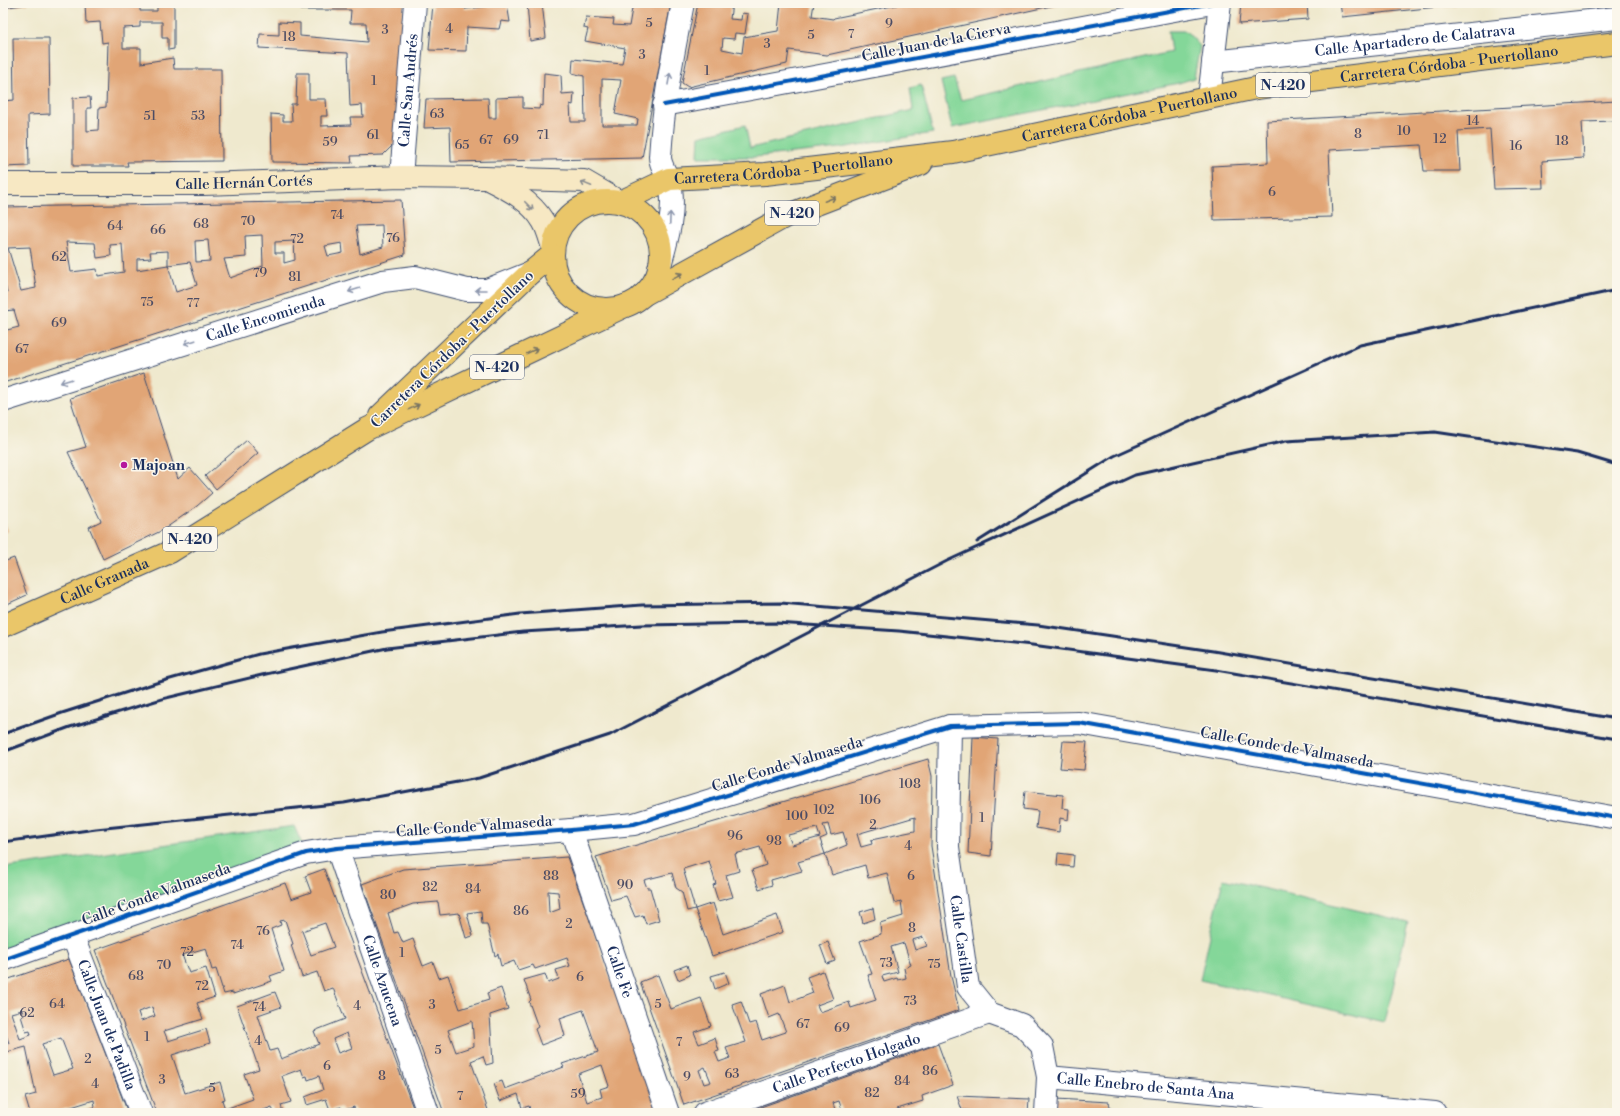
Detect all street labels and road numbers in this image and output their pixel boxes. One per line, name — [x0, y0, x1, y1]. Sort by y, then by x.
street label: Calle Juan de la Cierva — [860, 19, 1013, 66]
street label: Calle Apartadero de Calatrava — [1314, 20, 1516, 61]
street label: Calle San Andrés — [394, 33, 423, 148]
street label: Carretera Córdoba - Puertollano — [1339, 41, 1560, 87]
road number: N-420 — [1256, 73, 1310, 97]
street label: Carretera Córdoba - Puertollano — [1020, 83, 1239, 147]
street label: Carretera Córdoba - Puertollano — [673, 150, 894, 189]
street label: Calle Hernán Cortés — [175, 171, 313, 194]
road number: N-420 — [765, 201, 819, 225]
street label: Carretera Córdoba - Puertollano — [367, 266, 538, 432]
street label: Calle Encomienda — [204, 291, 328, 346]
road number: N-420 — [470, 355, 524, 379]
road number: N-420 — [163, 527, 217, 551]
street label: Calle Granada — [57, 553, 152, 609]
street label: Calle Conde de Valmaseda — [1199, 723, 1376, 772]
street label: Calle Conde Valmaseda — [709, 732, 865, 796]
street label: Calle Conde Valmaseda — [395, 812, 553, 841]
street label: Calle Conde Valmaseda — [79, 859, 233, 930]
street label: Calle Castilla — [945, 894, 976, 985]
street label: Calle Azucena — [358, 932, 407, 1029]
street label: Calle Fe — [601, 943, 637, 1001]
street label: Calle Juan de Padilla — [73, 957, 140, 1093]
street label: Calle Perfecto Holgado — [770, 1029, 923, 1098]
street label: Calle Enebro de Santa Ana — [1056, 1069, 1236, 1104]

